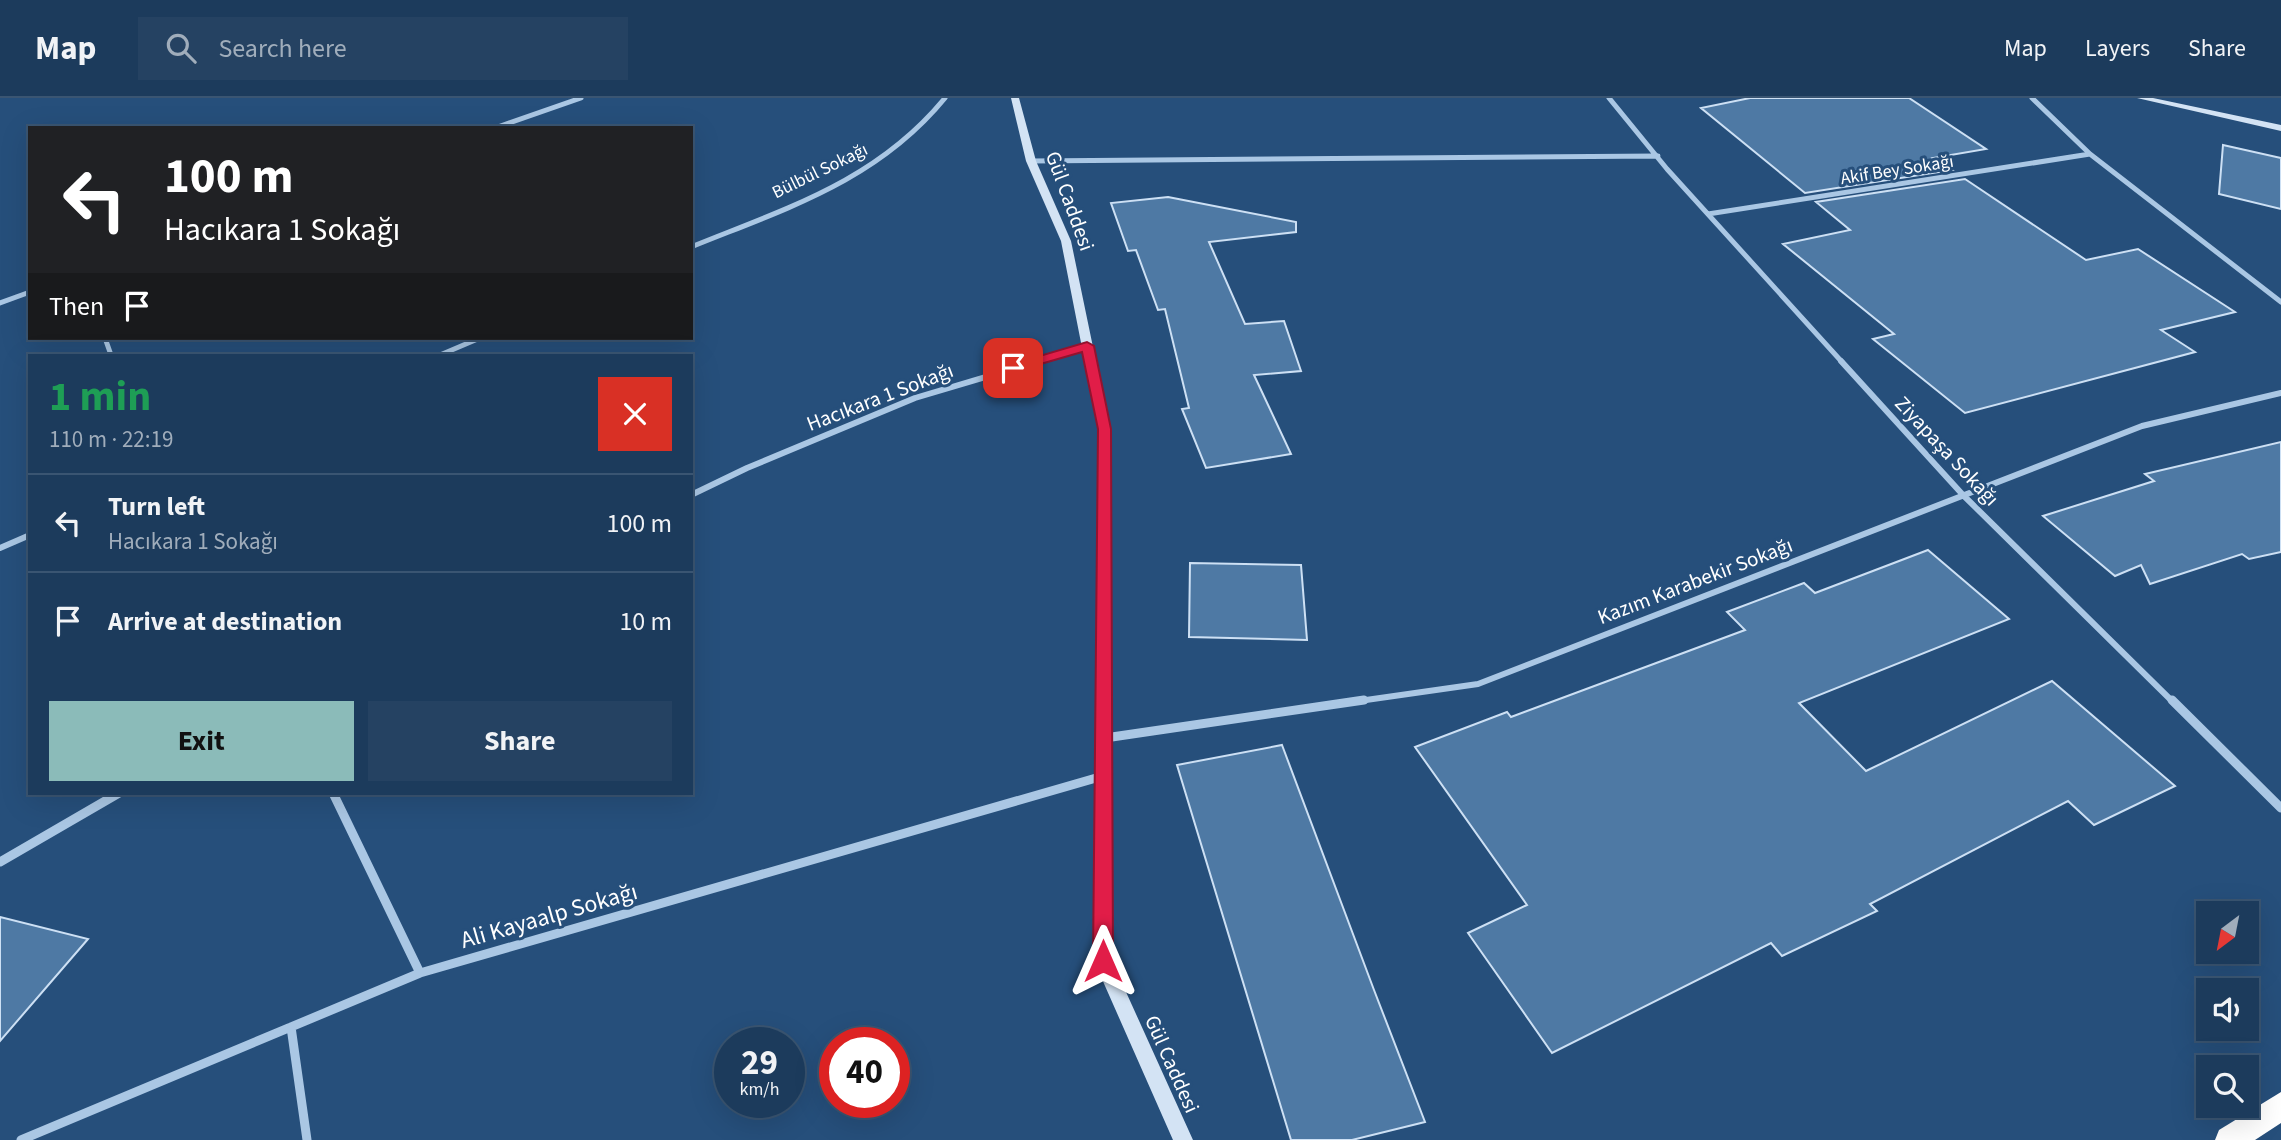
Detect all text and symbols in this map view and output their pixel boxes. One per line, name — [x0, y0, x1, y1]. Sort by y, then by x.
search box — [138, 17, 628, 80]
text: Map — [35, 25, 96, 72]
icon: search — [162, 29, 200, 67]
text: Search here — [218, 30, 347, 67]
text: Map — [2004, 31, 2047, 66]
text: Layers — [2085, 31, 2150, 66]
text: Share — [2188, 31, 2246, 66]
street label: Bülbül Sokağı — [768, 137, 872, 205]
text: 100 m — [164, 142, 293, 212]
street label: Gül Caddesi — [1038, 147, 1102, 255]
street label: Akif Bey Sokağı — [1839, 149, 1955, 191]
icon: left — [49, 154, 140, 245]
text: Hacıkara 1 Sokağı — [164, 207, 400, 253]
icon: arrive — [118, 287, 156, 325]
text: Then — [49, 288, 104, 325]
pin — [983, 338, 1043, 398]
icon: arrive — [994, 349, 1032, 387]
street label: Hacıkara 1 Sokağı — [802, 355, 958, 439]
text: 1 min — [49, 367, 151, 427]
button: close — [598, 377, 672, 451]
street label: Ziyapaşa Sokağı — [1888, 389, 2006, 513]
text: 110 m · 22:19 — [49, 423, 173, 456]
text: Turn left — [108, 488, 205, 525]
icon: left — [49, 504, 87, 542]
text: 100 m — [606, 505, 672, 542]
text: Hacıkara 1 Sokağı — [108, 525, 278, 558]
street label: Kazım Karabekir Sokağı — [1593, 530, 1797, 632]
icon: arrive — [49, 602, 87, 640]
text: Arrive at destination — [108, 603, 342, 640]
text: 10 m — [619, 603, 672, 640]
button: Exit — [49, 701, 354, 781]
button: Share — [368, 701, 672, 781]
street label: Ali Kayaalp Sokağı — [456, 874, 642, 958]
north arrow — [2196, 901, 2259, 964]
map controls — [2196, 901, 2259, 1118]
position arrow — [1066, 924, 1140, 998]
button: sound — [2196, 978, 2259, 1041]
street label: Gül Caddesi — [1137, 1010, 1207, 1118]
speed limit sign: 40 — [819, 1027, 910, 1118]
text: 29 — [741, 1038, 778, 1088]
button: search — [2196, 1055, 2259, 1118]
text: km/h — [740, 1077, 779, 1102]

